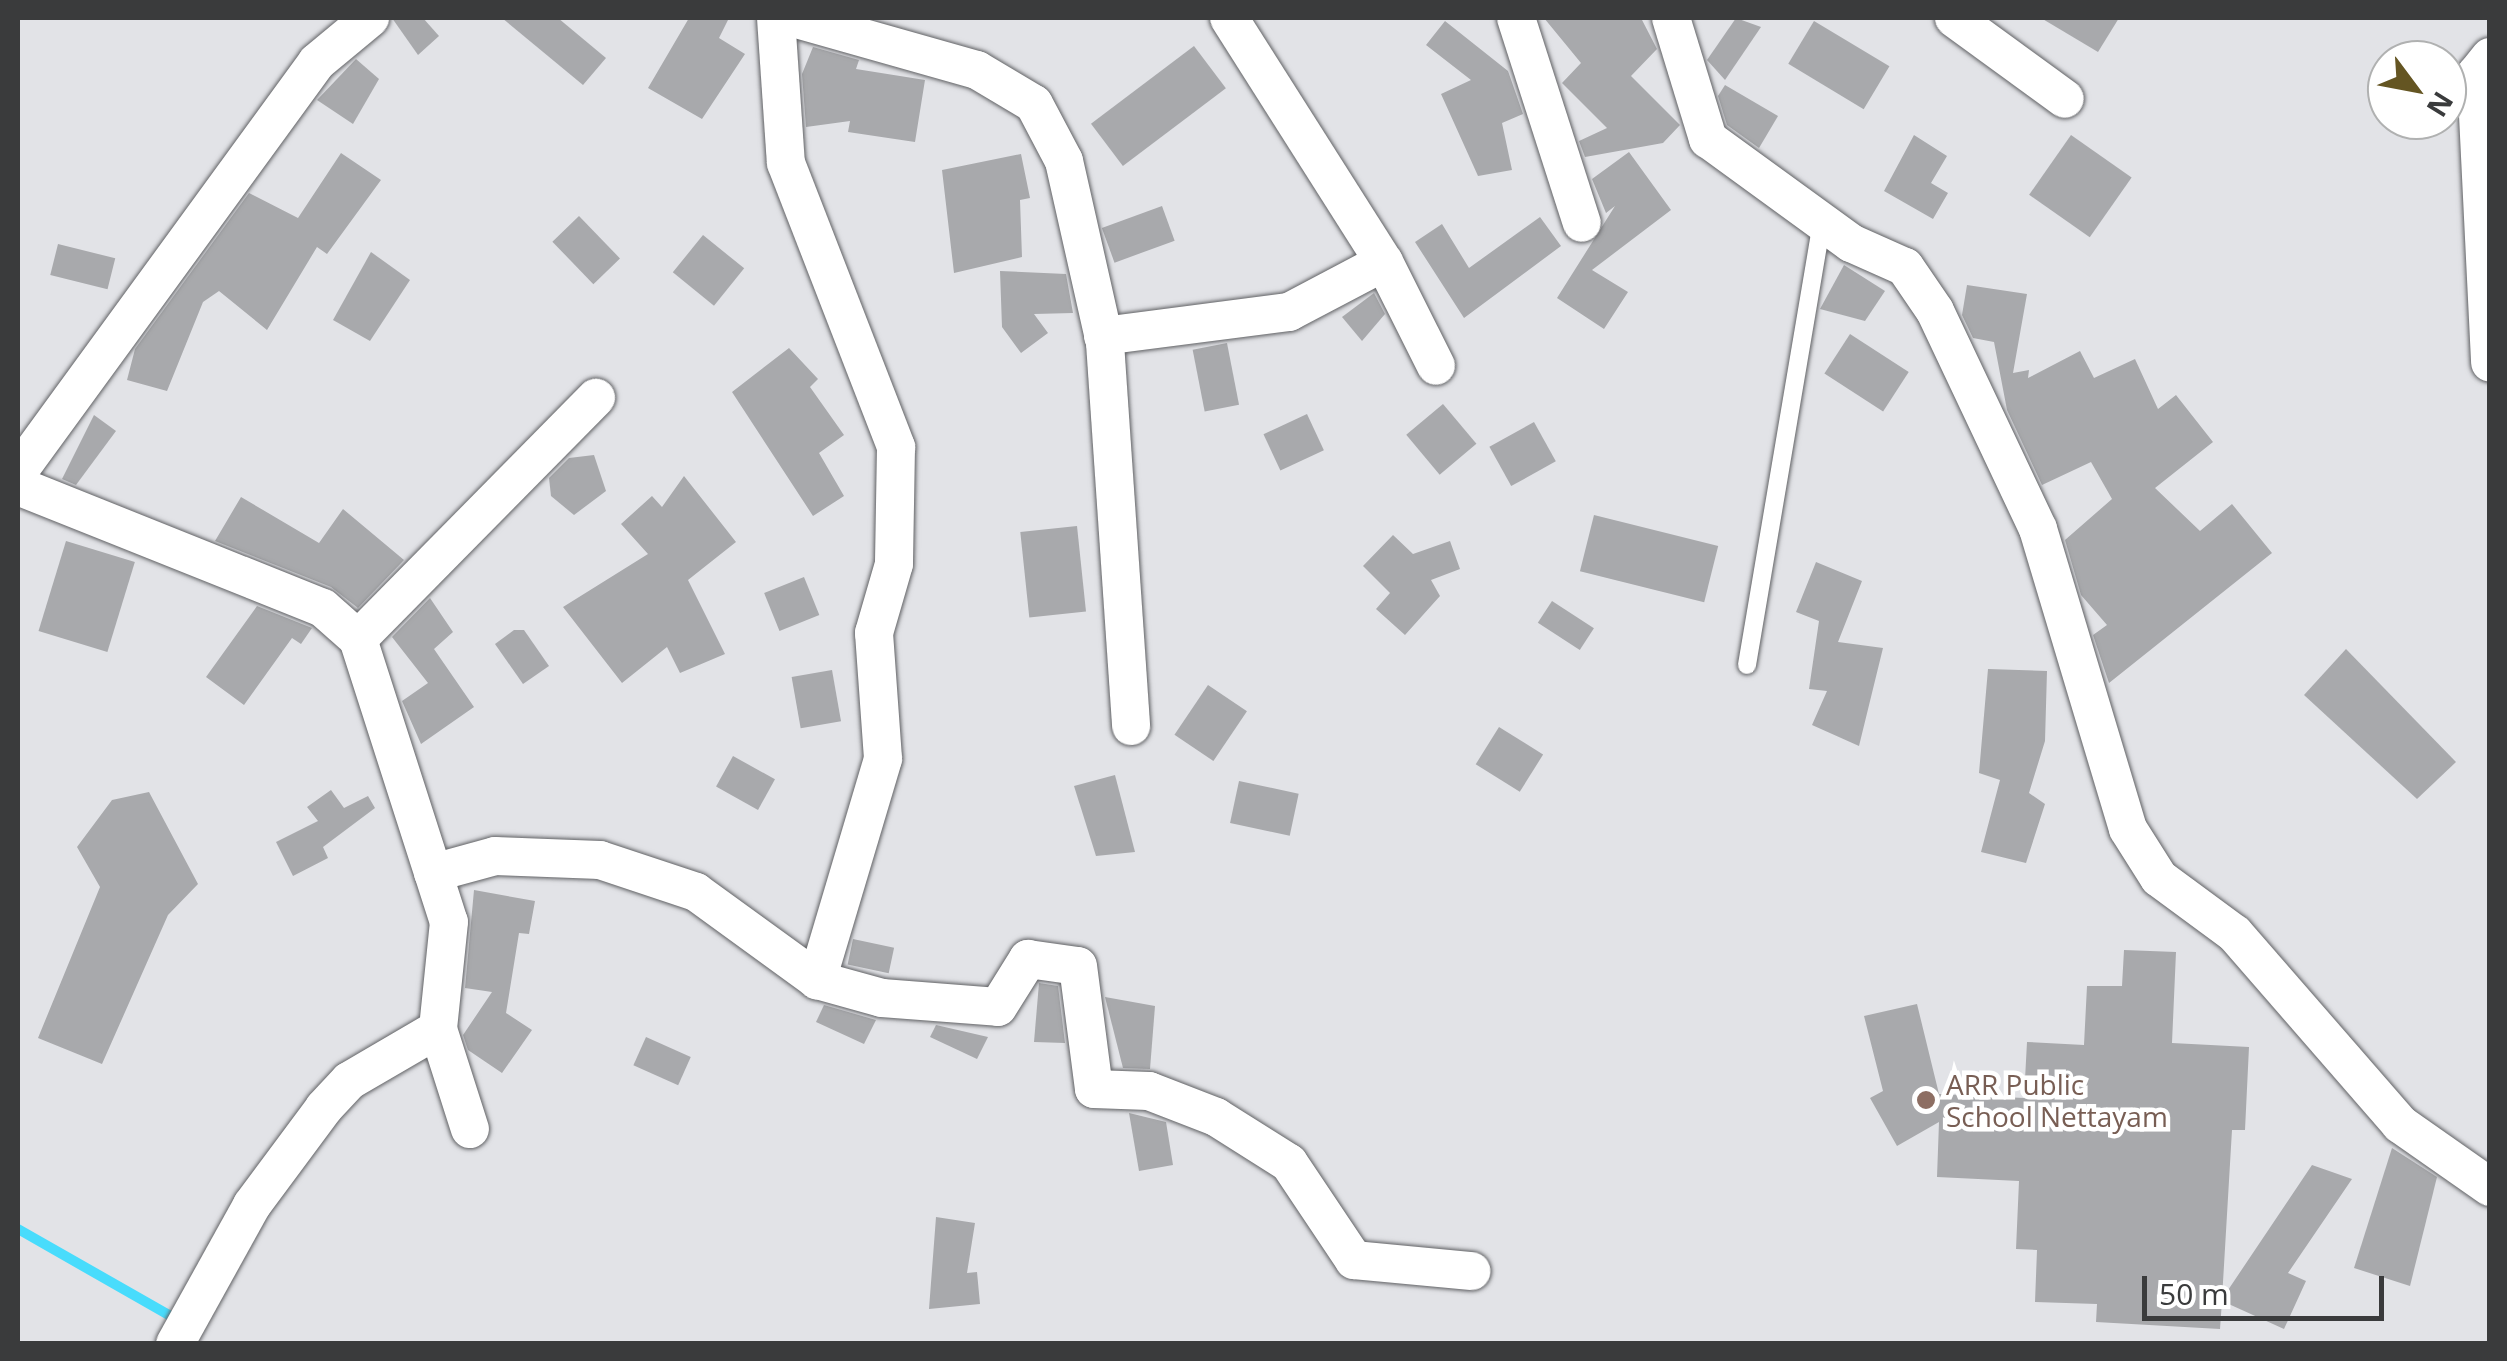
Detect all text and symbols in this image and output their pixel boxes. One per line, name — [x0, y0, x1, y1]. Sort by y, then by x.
north arrow — [2367, 40, 2467, 140]
text: N — [2419, 85, 2463, 125]
place label: ARR Public School Nettayam — [1946, 1067, 2168, 1133]
marker: ARR Public School Nettayam — [1915, 1089, 1937, 1111]
scale bar — [2147, 1256, 2390, 1318]
text: 50 m — [2159, 1273, 2229, 1314]

